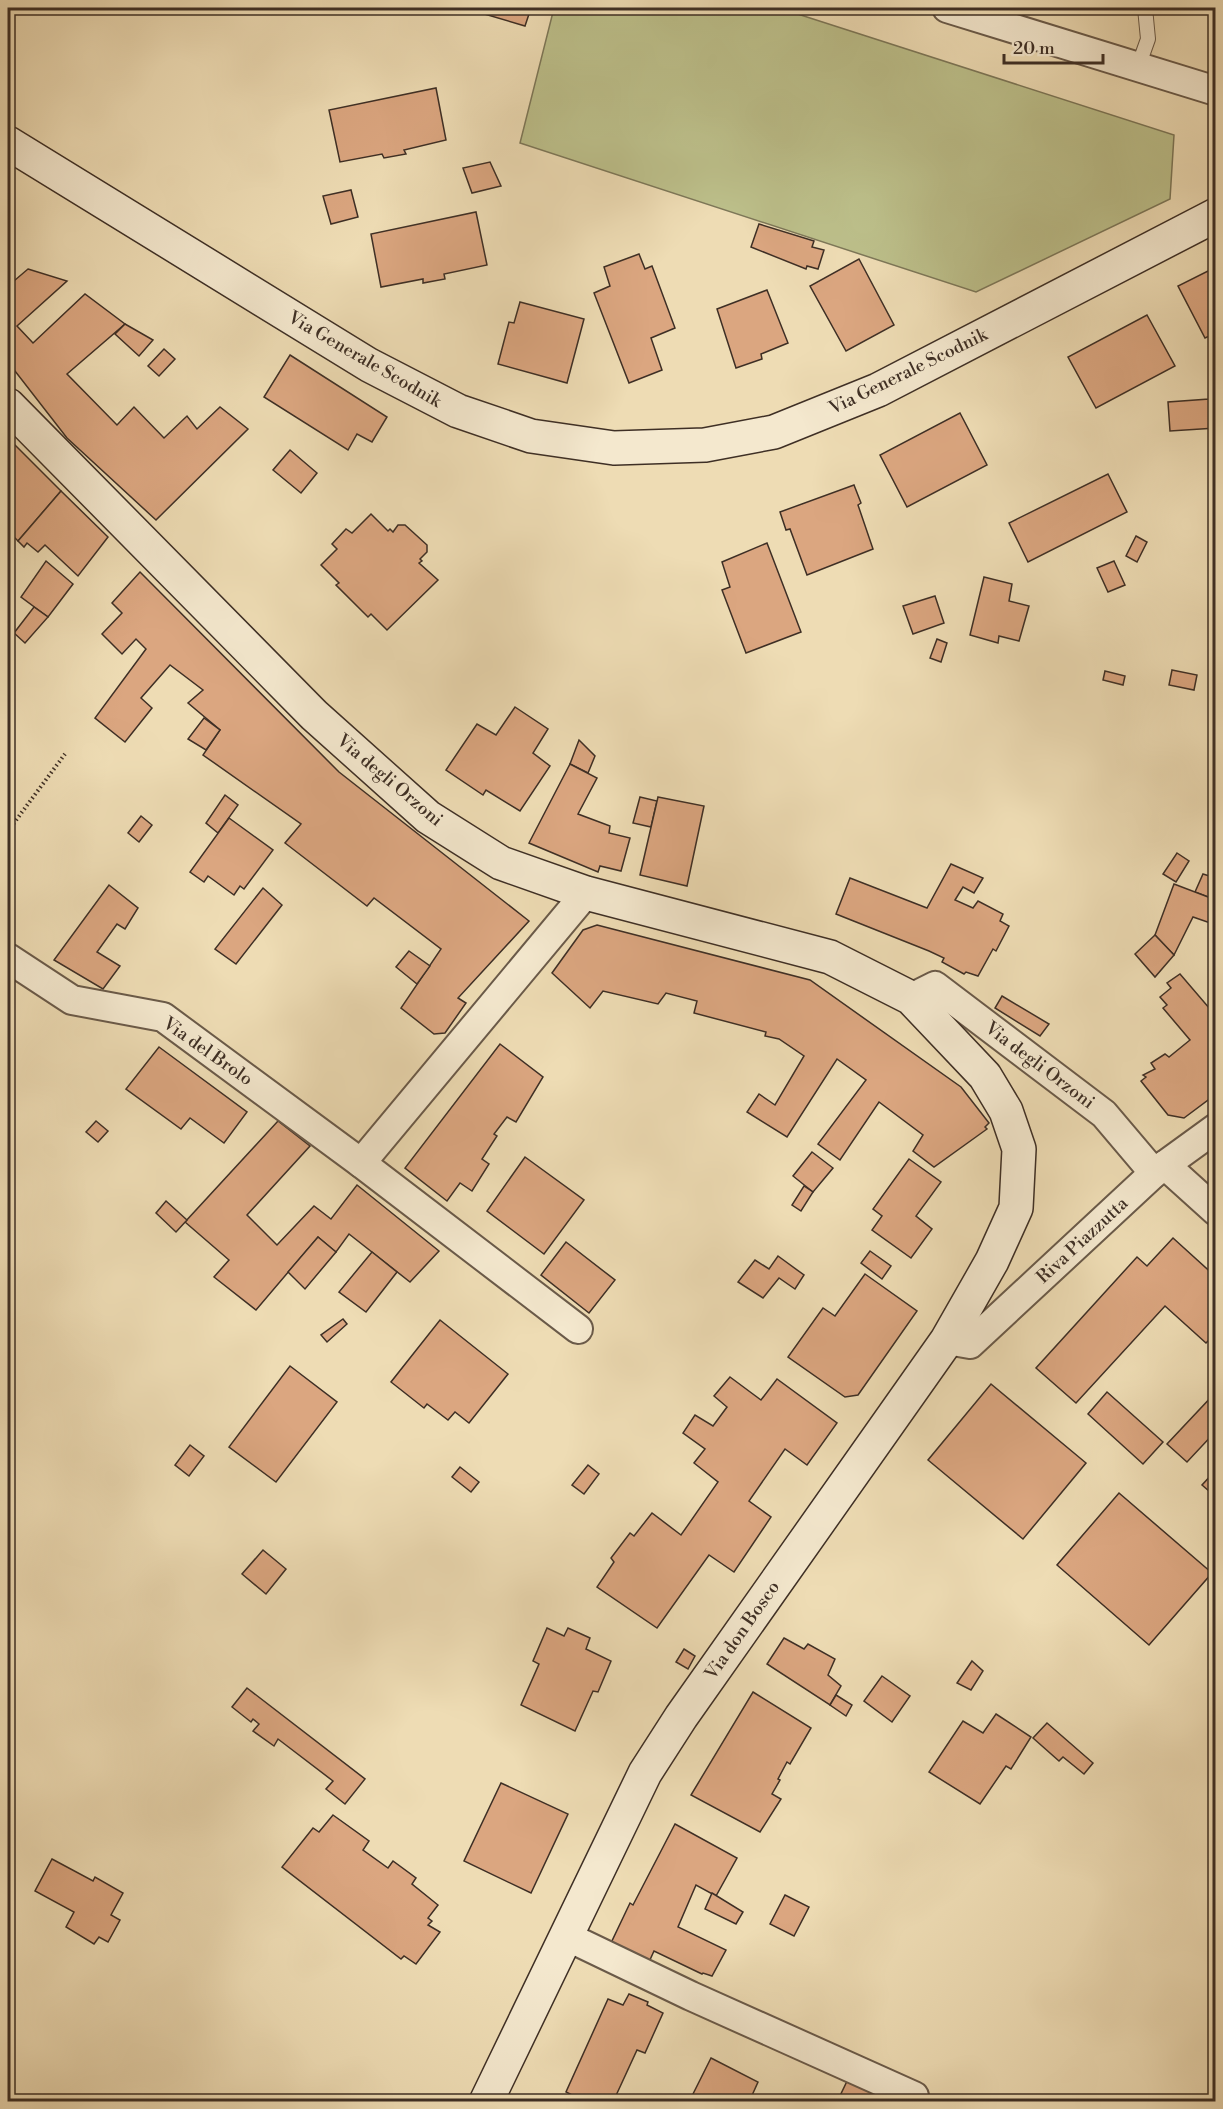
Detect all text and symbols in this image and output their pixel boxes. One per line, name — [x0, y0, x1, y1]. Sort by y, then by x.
scale bar — [1004, 27, 1103, 65]
text: 20 m — [1013, 37, 1055, 60]
street label: Via Generale Scodnik — [283, 306, 447, 414]
street label: Via Generale Scodnik — [824, 322, 993, 420]
street label: Via degli Orzoni — [331, 729, 447, 831]
street label: Via del Brolo — [157, 1011, 257, 1091]
street label: Via degli Orzoni — [979, 1016, 1099, 1114]
street label: Riva Piazzutta — [1032, 1191, 1134, 1289]
street label: Via don Bosco — [699, 1576, 785, 1685]

